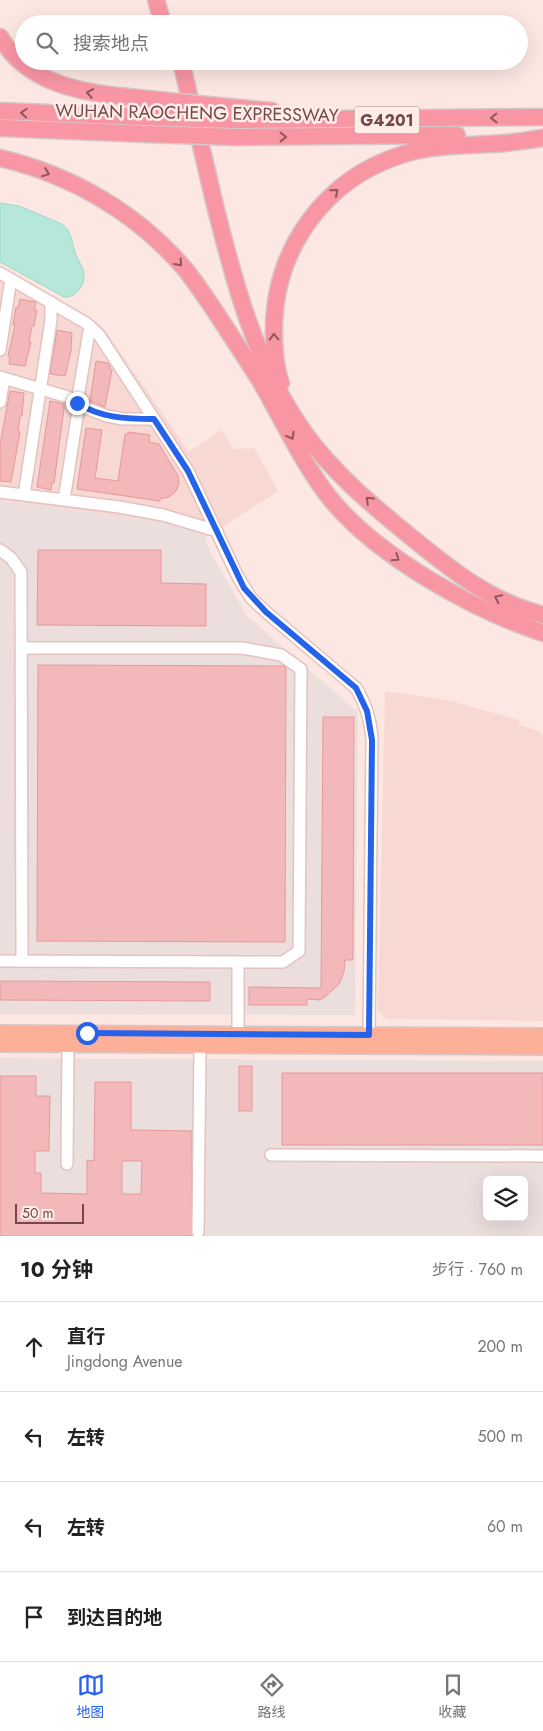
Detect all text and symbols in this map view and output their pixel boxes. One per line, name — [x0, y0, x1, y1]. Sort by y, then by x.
search box — [15, 15, 528, 70]
icon: search — [33, 29, 61, 57]
text: 搜索地点 — [73, 30, 149, 57]
one-way arrow — [85, 88, 94, 98]
street label: WUHAN RAOCHENG EXPRESSWAY — [55, 98, 340, 128]
road number: G4201 — [354, 106, 420, 134]
one-way arrow — [20, 107, 28, 118]
one-way arrow — [490, 113, 498, 123]
one-way arrow — [280, 132, 288, 142]
one-way arrow — [42, 167, 50, 177]
one-way arrow — [329, 189, 338, 198]
one-way arrow — [173, 258, 182, 267]
one-way arrow — [269, 333, 279, 340]
route end — [66, 392, 89, 415]
one-way arrow — [285, 431, 295, 440]
one-way arrow — [365, 497, 374, 506]
one-way arrow — [391, 551, 400, 561]
one-way arrow — [494, 594, 503, 604]
route start — [76, 1022, 99, 1045]
map controls — [483, 1176, 528, 1221]
button: layers — [483, 1176, 528, 1221]
scale bar — [15, 1201, 84, 1224]
text: 50 m — [22, 1203, 53, 1223]
text: 10 分钟 — [20, 1255, 93, 1285]
text: 步行 · 760 m — [432, 1258, 523, 1281]
text: 直行 — [67, 1323, 105, 1350]
icon: ahead — [20, 1333, 48, 1361]
text: 200 m — [477, 1335, 523, 1358]
text: Jingdong Avenue — [67, 1350, 183, 1373]
icon: left — [20, 1423, 48, 1451]
text: 左转 — [67, 1424, 105, 1451]
text: 500 m — [477, 1425, 523, 1448]
icon: left — [20, 1513, 48, 1541]
text: 左转 — [67, 1514, 105, 1541]
text: 60 m — [487, 1515, 523, 1538]
icon: arrive — [20, 1603, 48, 1631]
text: 到达目的地 — [67, 1604, 162, 1631]
tab: 地图 — [77, 1671, 105, 1722]
tab: 路线 — [258, 1671, 286, 1722]
tab: 收藏 — [439, 1671, 467, 1722]

